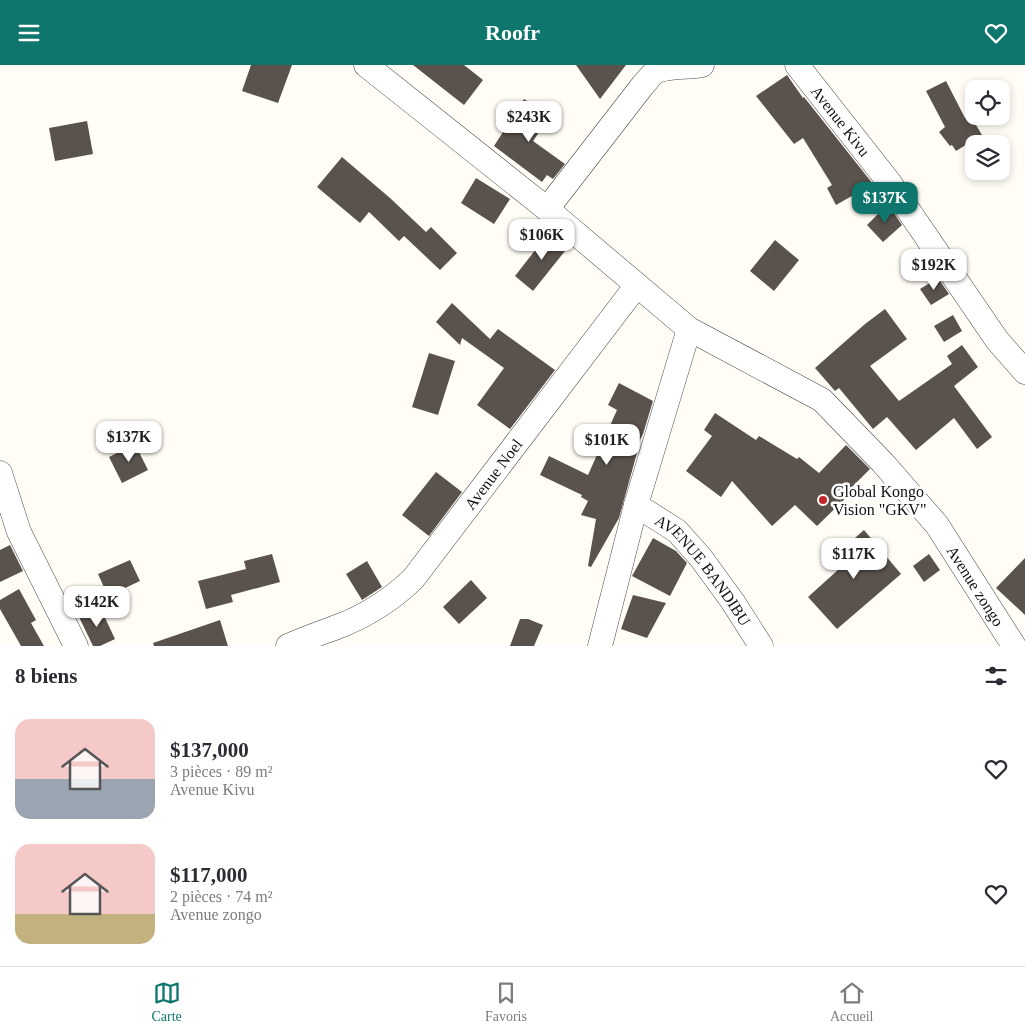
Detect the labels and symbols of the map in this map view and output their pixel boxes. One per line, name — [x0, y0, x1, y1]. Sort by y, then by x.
street label: Avenue Kivu — [808, 82, 874, 159]
pin: $243K — [494, 101, 564, 143]
pin: $137K — [850, 181, 920, 224]
pin: $106K — [507, 219, 577, 261]
pin: $192K — [899, 249, 969, 291]
pin: $137K — [94, 421, 164, 463]
pin: $101K — [572, 423, 642, 466]
street label: Avenue Noel — [461, 435, 525, 512]
place label: Global Kongo Vision "GKV" — [833, 483, 926, 518]
marker: Global Kongo Vision "GKV" — [817, 494, 829, 506]
street label: AVENUE BANDIBU — [652, 511, 755, 629]
pin: $117K — [819, 537, 889, 580]
street label: Avenue zongo — [944, 543, 1008, 629]
pin: $142K — [62, 585, 132, 628]

